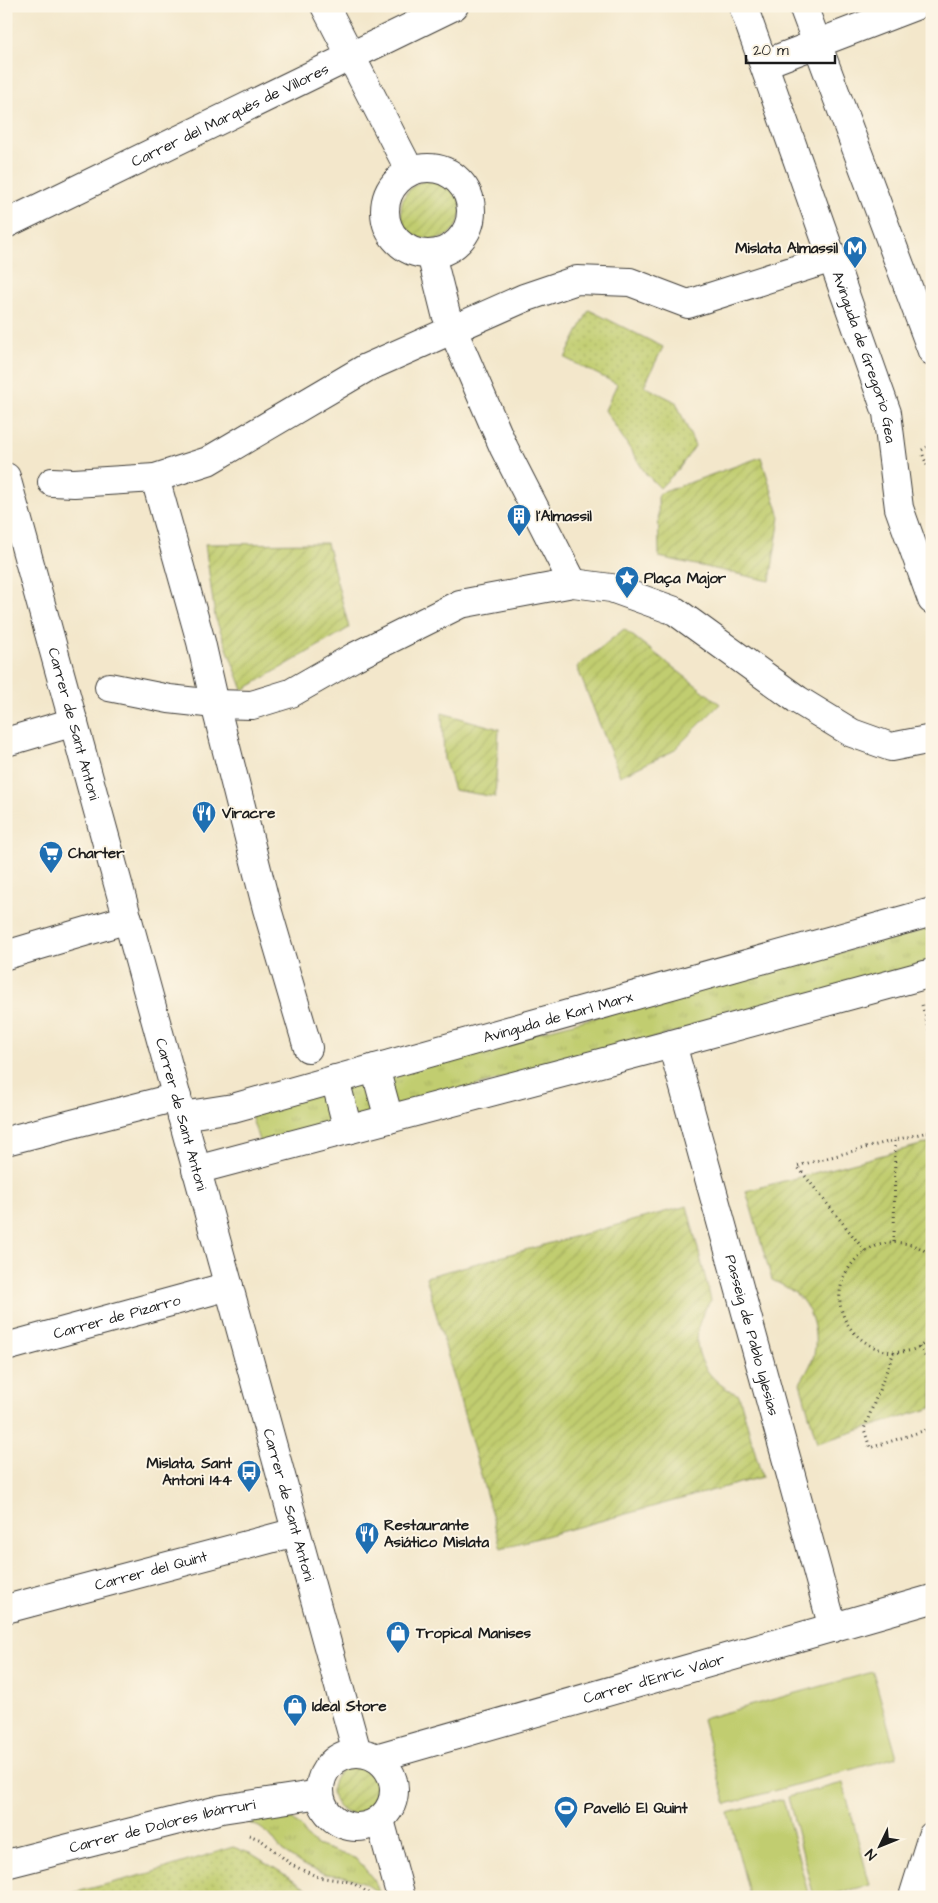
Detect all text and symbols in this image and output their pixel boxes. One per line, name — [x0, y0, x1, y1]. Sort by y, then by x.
scale bar — [746, 32, 834, 64]
text: 20 m — [753, 40, 789, 61]
street label: Carrer del Marqués de Villores — [128, 58, 333, 172]
metro station icon: Mislata Almassil — [842, 235, 868, 269]
place label: Mislata Almassil — [735, 238, 839, 259]
street label: Avinguda de Gregorio Gea — [827, 268, 901, 445]
building icon: l'Almassil — [506, 503, 532, 537]
place label: l'Almassil — [536, 506, 592, 527]
place icon: Plaça Major — [614, 565, 640, 599]
place label: Plaça Major — [644, 568, 727, 589]
street label: Carrer de Sant Antoni — [43, 645, 105, 803]
restaurant icon: Viracre — [191, 800, 217, 834]
place label: Viracre — [221, 803, 275, 824]
supermarket icon: Charter — [38, 840, 64, 874]
place label: Charter — [68, 843, 125, 864]
street label: Avinguda de Karl Marx — [481, 986, 636, 1048]
street label: Carrer de Sant Antoni — [150, 1036, 213, 1194]
street label: Passeig de Pablo Iglesias — [720, 1252, 785, 1419]
street label: Carrer de Pizarro — [51, 1289, 183, 1344]
street label: Carrer de Sant Antoni — [258, 1426, 320, 1584]
place label: Mislata, Sant Antoni 144 — [147, 1453, 233, 1491]
bus stop icon: Mislata, Sant Antoni 144 — [236, 1459, 262, 1493]
place label: Restaurante Asiático Mislata — [384, 1515, 490, 1553]
restaurant icon: Restaurante Asiático Mislata — [354, 1521, 380, 1555]
street label: Carrer del Quint — [92, 1546, 210, 1595]
shop icon: Tropical Manises — [385, 1620, 411, 1654]
place label: Tropical Manises — [415, 1623, 532, 1644]
street label: Carrer d'Enric Valor — [581, 1648, 727, 1709]
shop icon: Ideal Store — [282, 1693, 308, 1727]
place label: Ideal Store — [312, 1696, 387, 1717]
street label: Carrer de Dolores Ibárruri — [67, 1793, 258, 1858]
sports icon: Pavelló El Quint — [553, 1795, 579, 1829]
place label: Pavelló El Quint — [584, 1798, 689, 1819]
north arrow — [856, 1820, 906, 1870]
text: N — [861, 1844, 882, 1864]

